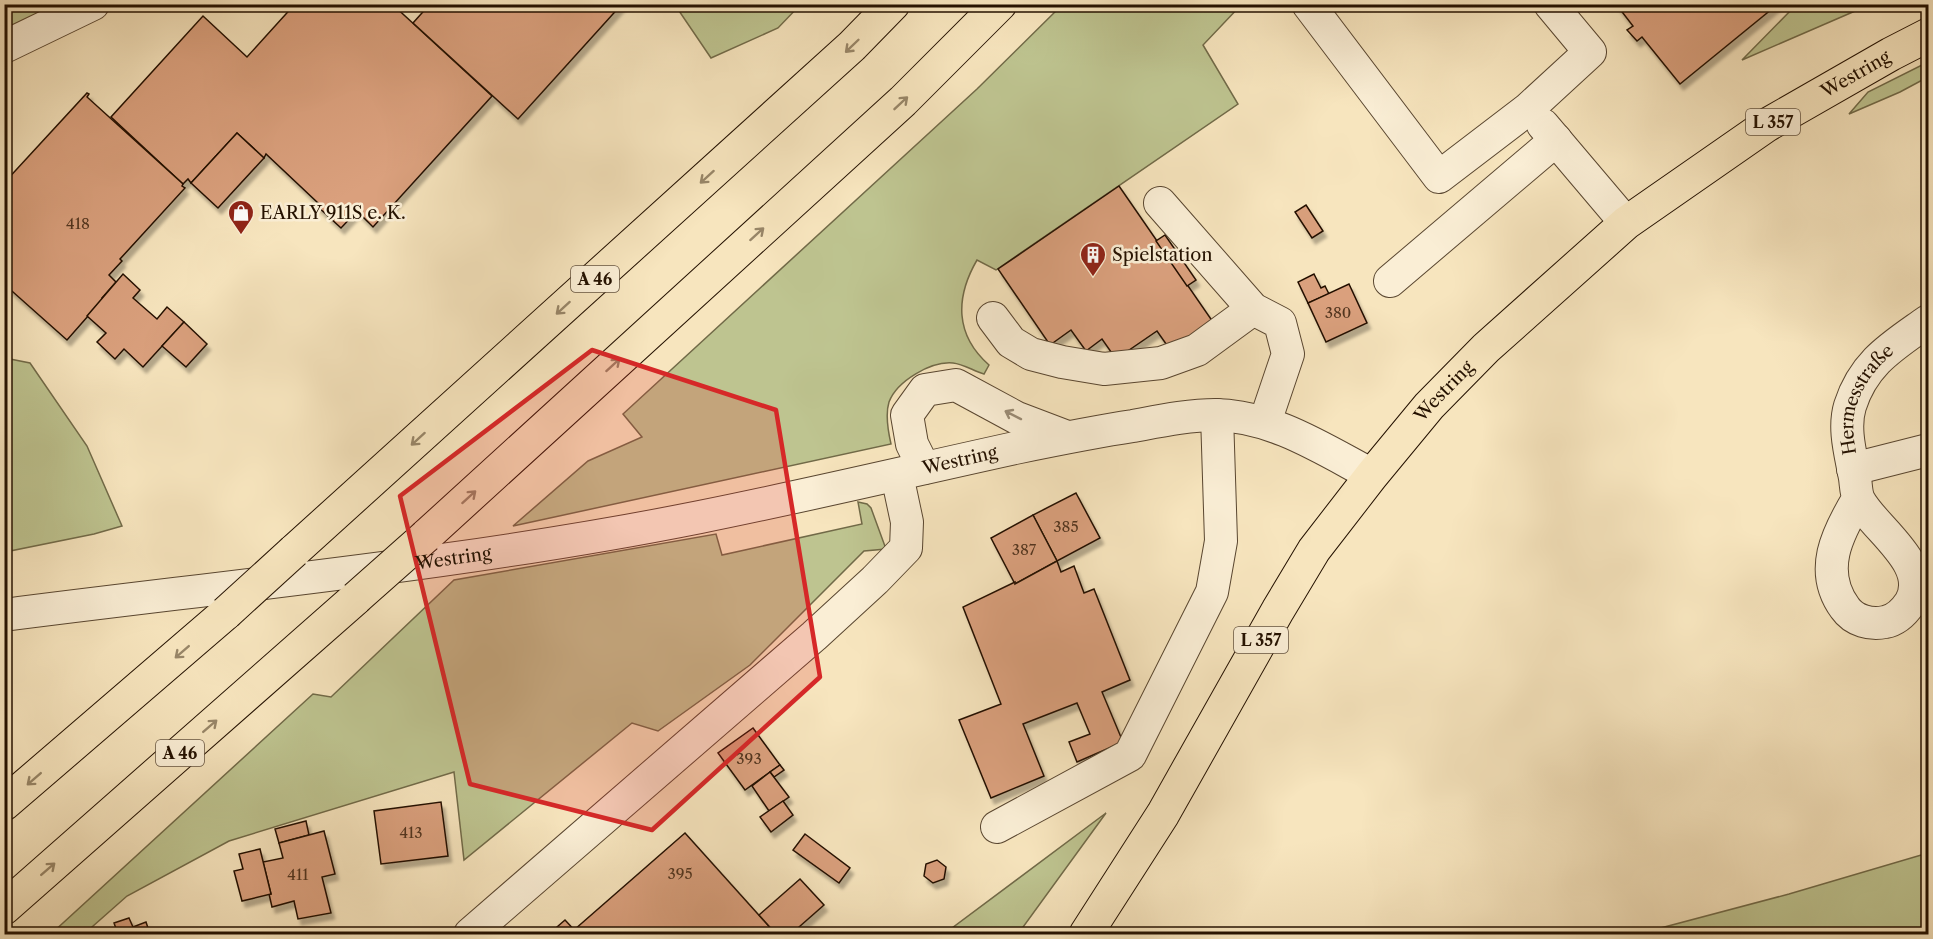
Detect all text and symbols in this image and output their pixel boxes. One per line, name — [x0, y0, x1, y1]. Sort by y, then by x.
one-way arrow — [844, 39, 859, 53]
street label: Westring — [1816, 45, 1895, 103]
one-way arrow — [894, 95, 909, 110]
road number: L 357 — [1746, 109, 1800, 135]
one-way arrow — [700, 170, 715, 184]
shop icon: EARLY 911S e. K. — [226, 198, 256, 236]
place label: EARLY 911S e. K. — [260, 202, 406, 224]
house number: 418 — [66, 214, 90, 233]
one-way arrow — [750, 227, 765, 241]
building icon: Spielstation — [1078, 240, 1108, 278]
place label: Spielstation — [1112, 244, 1212, 266]
road number: A 46 — [571, 266, 619, 292]
one-way arrow — [555, 301, 570, 315]
house number: 380 — [1325, 303, 1351, 322]
street label: Hermesstraße — [1836, 340, 1898, 456]
street label: Westring — [1409, 356, 1479, 427]
one-way arrow — [605, 358, 620, 372]
one-way arrow — [1004, 409, 1022, 420]
one-way arrow — [411, 432, 426, 446]
street label: Westring — [919, 441, 1000, 480]
one-way arrow — [461, 490, 476, 504]
house number: 385 — [1053, 517, 1079, 536]
house number: 387 — [1012, 540, 1037, 559]
street label: Westring — [413, 542, 493, 575]
road number: L 357 — [1234, 627, 1288, 653]
one-way arrow — [175, 645, 190, 659]
one-way arrow — [203, 719, 218, 733]
road number: A 46 — [156, 740, 204, 766]
house number: 393 — [736, 749, 762, 768]
one-way arrow — [27, 772, 42, 786]
house number: 413 — [399, 823, 423, 842]
one-way arrow — [41, 862, 56, 876]
house number: 395 — [667, 864, 693, 883]
house number: 411 — [287, 865, 309, 884]

